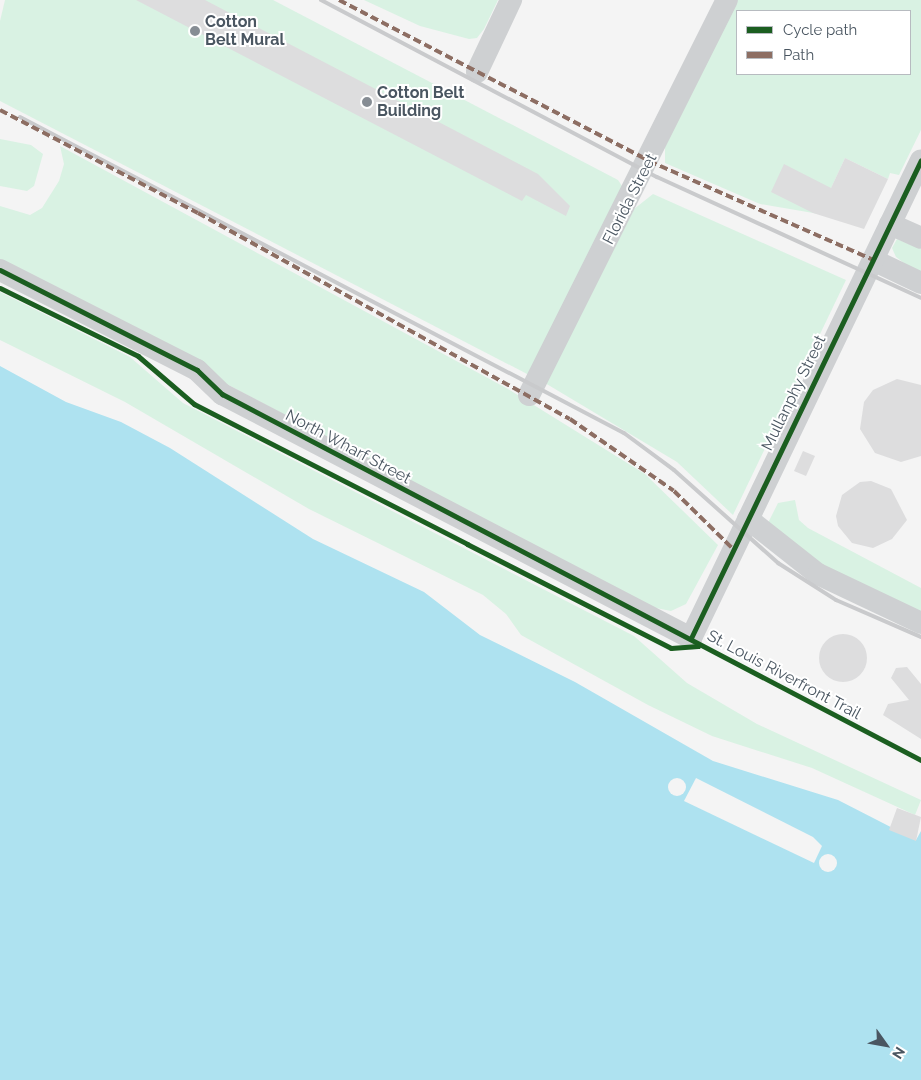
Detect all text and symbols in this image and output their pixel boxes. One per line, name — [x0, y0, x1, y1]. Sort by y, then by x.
legend — [736, 10, 911, 75]
place label: Cotton Belt Mural — [205, 12, 285, 50]
text: Cycle path — [783, 21, 857, 39]
marker: Cotton Belt Mural — [189, 25, 201, 37]
text: Path — [783, 46, 814, 64]
place label: Cotton Belt Building — [377, 83, 464, 121]
marker: Cotton Belt Building — [361, 96, 373, 108]
street label: Florida Street — [599, 150, 661, 248]
street label: Mullanphy Street — [758, 332, 830, 454]
street label: North Wharf Street — [282, 406, 414, 488]
street label: St. Louis Riverfront Trail — [704, 626, 864, 724]
north arrow — [861, 1020, 911, 1070]
text: N — [889, 1044, 908, 1062]

